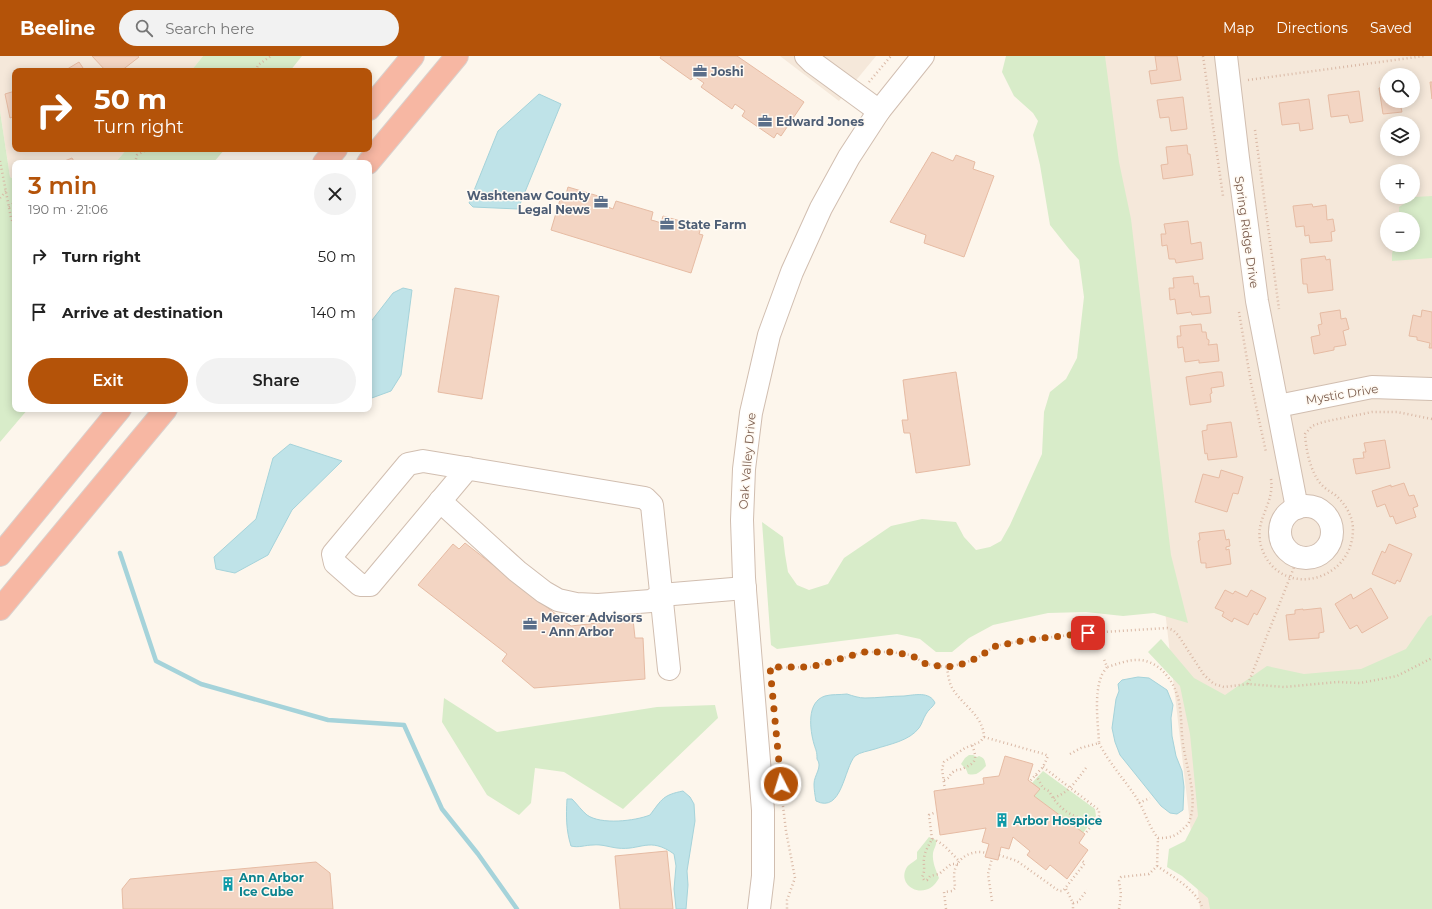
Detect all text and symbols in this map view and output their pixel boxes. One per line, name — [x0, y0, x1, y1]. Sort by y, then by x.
search box — [119, 10, 399, 46]
text: Beeline — [20, 17, 95, 40]
icon: search — [133, 17, 155, 39]
text: Search here — [165, 19, 254, 38]
text: Map — [1223, 19, 1254, 37]
text: Directions — [1276, 19, 1348, 37]
text: Saved — [1370, 19, 1412, 37]
office icon: Joshi — [692, 63, 708, 79]
place label: Joshi — [710, 64, 744, 79]
map controls — [1380, 68, 1420, 252]
button: search — [1380, 68, 1420, 108]
text: 50 m — [94, 82, 167, 116]
icon: right — [28, 84, 80, 136]
office icon: Edward Jones — [757, 113, 773, 129]
place label: Edward Jones — [776, 114, 865, 129]
text: Turn right — [94, 116, 184, 138]
button: layers — [1380, 116, 1420, 156]
button: + — [1380, 164, 1420, 204]
text: 3 min — [28, 171, 97, 200]
button: close — [314, 173, 356, 215]
street label: Spring Ridge Drive — [1232, 175, 1262, 289]
place label: Washtenaw County Legal News — [467, 188, 591, 217]
office icon: Washtenaw County Legal News — [593, 194, 609, 210]
text: 190 m · 21:06 — [28, 201, 108, 217]
button: − — [1380, 212, 1420, 252]
office icon: State Farm — [659, 216, 675, 232]
place label: State Farm — [678, 217, 747, 232]
icon: right — [28, 245, 50, 267]
text: Turn right — [62, 247, 141, 266]
text: 50 m — [318, 247, 356, 266]
icon: arrive — [28, 301, 50, 323]
text: Arrive at destination — [62, 303, 223, 322]
text: 140 m — [311, 303, 356, 322]
button: Exit — [28, 358, 188, 404]
button: Share — [196, 358, 356, 404]
street label: Mystic Drive — [1305, 381, 1379, 407]
street label: Oak Valley Drive — [735, 412, 759, 510]
place label: Mercer Advisors - Ann Arbor — [541, 610, 643, 639]
office icon: Mercer Advisors - Ann Arbor — [522, 616, 538, 632]
pin — [1071, 616, 1105, 650]
icon: arrive — [1077, 622, 1099, 644]
position arrow — [760, 763, 802, 805]
building icon: Arbor Hospice — [994, 812, 1010, 828]
place label: Arbor Hospice — [1012, 813, 1103, 828]
place label: Ann Arbor Ice Cube — [238, 870, 304, 899]
building icon: Ann Arbor Ice Cube — [220, 876, 236, 892]

